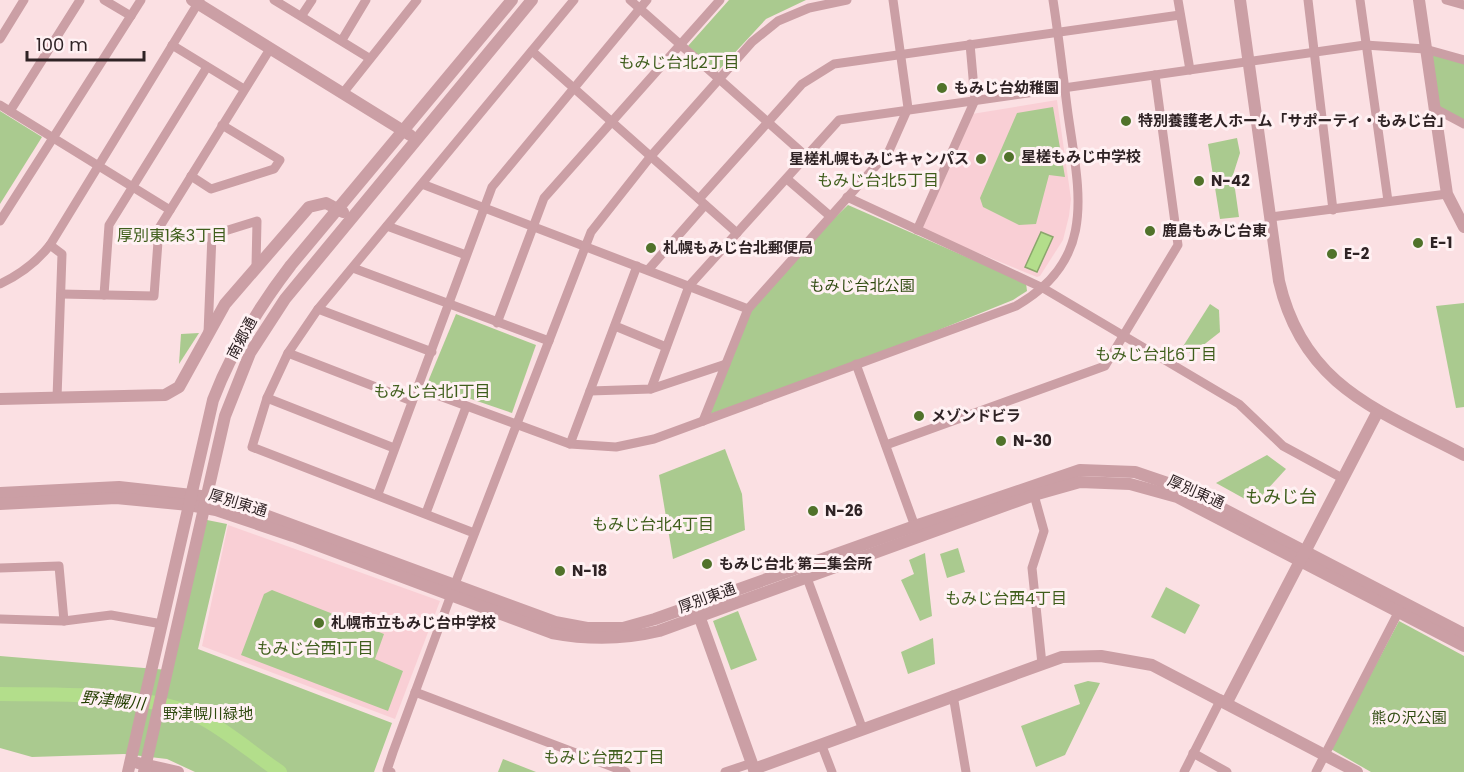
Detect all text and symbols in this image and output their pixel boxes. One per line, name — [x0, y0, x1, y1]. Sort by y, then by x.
scale bar — [27, 24, 144, 62]
text: 100 m — [36, 32, 88, 57]
district label: もみじ台北2丁目 — [618, 51, 740, 74]
place label: もみじ台幼稚園 — [954, 77, 1059, 98]
marker: もみじ台幼稚園 — [935, 81, 949, 95]
place label: 特別養護老人ホーム「サポーティ・もみじ台」 — [1138, 110, 1452, 131]
marker: 特別養護老人ホーム「サポーティ・もみじ台」 — [1119, 114, 1133, 128]
place label: 星槎もみじ中学校 — [1021, 146, 1141, 167]
place label: 星槎札幌もみじキャンパス — [789, 148, 969, 169]
marker: 星槎もみじ中学校 — [1002, 150, 1016, 164]
marker: 星槎札幌もみじキャンパス — [974, 152, 988, 166]
district label: もみじ台北5丁目 — [817, 169, 939, 192]
place label: N-42 — [1211, 170, 1250, 191]
marker: N-42 — [1192, 174, 1206, 188]
place label: 鹿島もみじ台東 — [1162, 220, 1267, 241]
district label: 厚別東1条3丁目 — [117, 224, 227, 247]
marker: 鹿島もみじ台東 — [1143, 224, 1157, 238]
place label: E-1 — [1430, 232, 1452, 253]
marker: E-1 — [1411, 236, 1425, 250]
place label: 札幌もみじ台北郵便局 — [663, 237, 813, 258]
marker: 札幌もみじ台北郵便局 — [644, 241, 658, 255]
place label: E-2 — [1344, 243, 1370, 264]
marker: E-2 — [1325, 247, 1339, 261]
park label: もみじ台北公園 — [809, 275, 915, 296]
street label: 南郷通 — [222, 313, 261, 363]
district label: もみじ台北6丁目 — [1095, 343, 1217, 366]
district label: もみじ台北1丁目 — [373, 380, 491, 403]
place label: メゾンドビラ — [931, 405, 1021, 426]
marker: メゾンドビラ — [912, 409, 926, 423]
place label: N-30 — [1013, 430, 1052, 451]
marker: N-30 — [994, 434, 1008, 448]
street label: 厚別東通 — [1165, 470, 1228, 513]
street label: 厚別東通 — [206, 484, 270, 521]
district label: もみじ台 — [1245, 484, 1317, 509]
place label: N-26 — [825, 500, 863, 521]
marker: N-26 — [806, 504, 820, 518]
district label: もみじ台北4丁目 — [592, 513, 714, 536]
place label: もみじ台北 第二集会所 — [719, 553, 872, 574]
marker: もみじ台北 第二集会所 — [700, 557, 714, 571]
place label: N-18 — [572, 560, 607, 581]
marker: N-18 — [553, 564, 567, 578]
street label: 厚別東通 — [675, 577, 739, 618]
district label: もみじ台西4丁目 — [945, 587, 1067, 610]
place label: 札幌市立もみじ台中学校 — [331, 612, 496, 633]
marker: 札幌市立もみじ台中学校 — [312, 616, 326, 630]
district label: もみじ台西1丁目 — [256, 637, 374, 660]
water label: 野津幌川 — [80, 686, 148, 715]
park label: 野津幌川緑地 — [163, 703, 253, 724]
park label: 熊の沢公園 — [1371, 707, 1447, 728]
district label: もみじ台西2丁目 — [543, 746, 665, 769]

